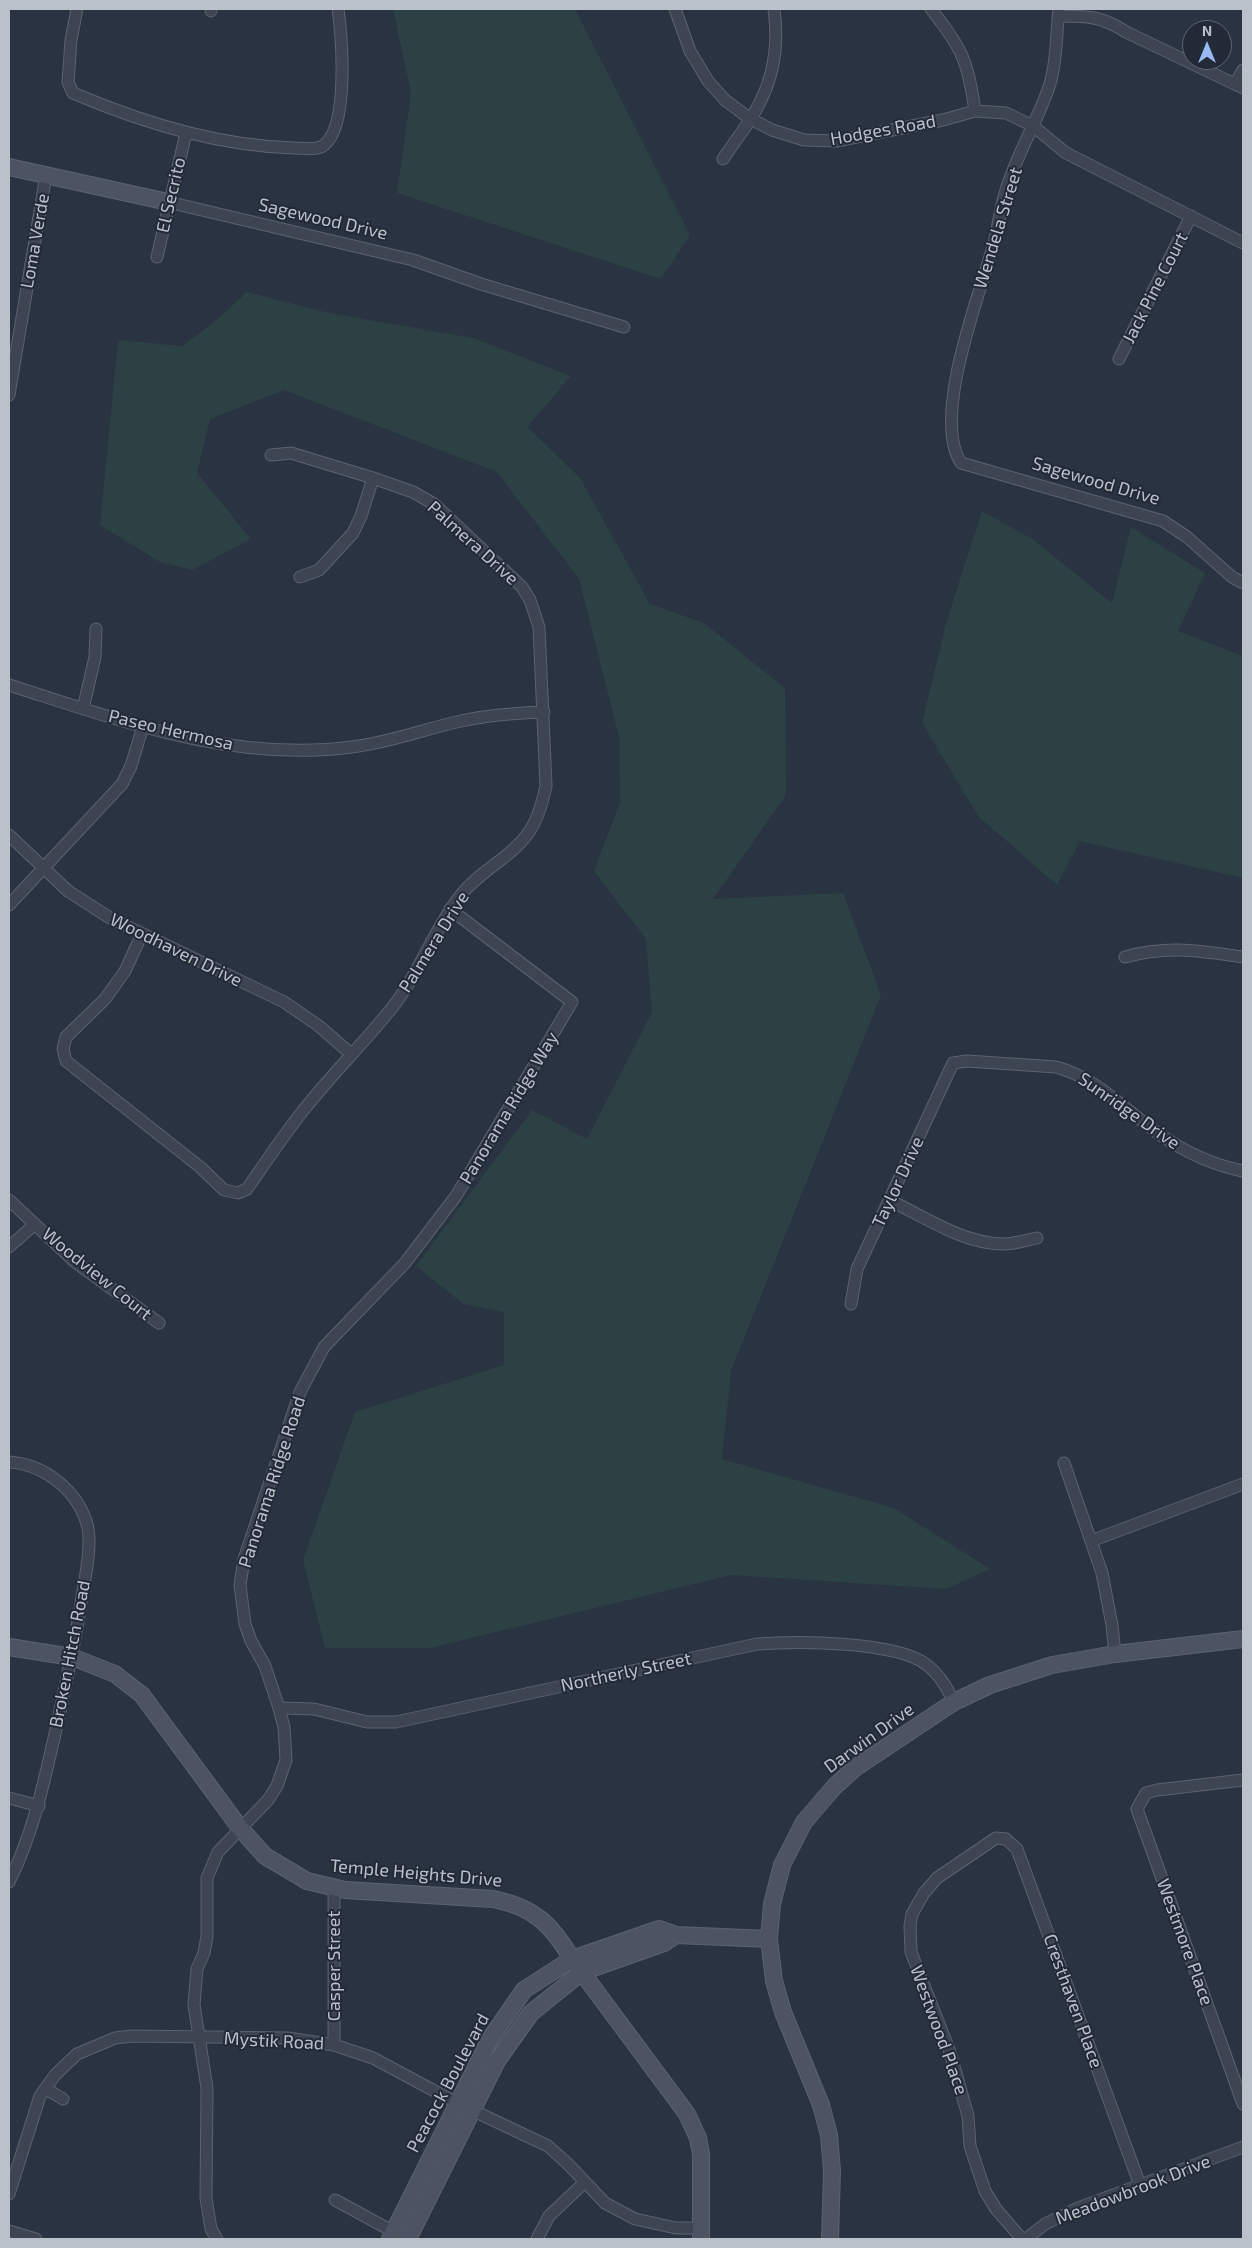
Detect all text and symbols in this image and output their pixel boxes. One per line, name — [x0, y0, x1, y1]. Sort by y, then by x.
north arrow — [1182, 20, 1232, 70]
text: N — [1202, 22, 1212, 39]
street label: Hodges Road — [829, 110, 937, 150]
street label: El Secrito — [152, 155, 190, 235]
street label: Wendela Street — [969, 165, 1027, 291]
street label: Loma Verde — [16, 192, 54, 290]
street label: Sagewood Drive — [256, 194, 390, 244]
street label: Jack Pine Court — [1118, 229, 1192, 347]
street label: Sagewood Drive — [1030, 452, 1162, 510]
street label: Palmera Drive — [423, 496, 523, 590]
street label: Paseo Hermosa — [107, 705, 235, 755]
street label: Palmera Drive — [394, 887, 474, 997]
street label: Woodhaven Drive — [106, 909, 246, 991]
street label: Panorama Ridge Way — [455, 1028, 563, 1188]
street label: Sunridge Drive — [1074, 1068, 1184, 1154]
street label: Taylor Drive — [868, 1133, 928, 1231]
street label: Woodview Court — [38, 1223, 156, 1325]
street label: Panorama Ridge Road — [234, 1394, 310, 1570]
street label: Broken Hitch Road — [45, 1579, 95, 1729]
street label: Northerly Street — [559, 1648, 693, 1696]
street label: Darwin Drive — [820, 1698, 918, 1778]
street label: Temple Heights Drive — [329, 1855, 503, 1891]
street label: Westmore Place — [1152, 1876, 1218, 2008]
street label: Casper Street — [323, 1911, 345, 2021]
street label: Cresthaven Place — [1039, 1931, 1107, 2071]
street label: Westwood Place — [906, 1962, 972, 2098]
street label: Peacock Boulevard — [402, 2010, 494, 2156]
street label: Mystik Road — [223, 2028, 325, 2054]
street label: Meadowbrook Drive — [1052, 2150, 1214, 2230]

